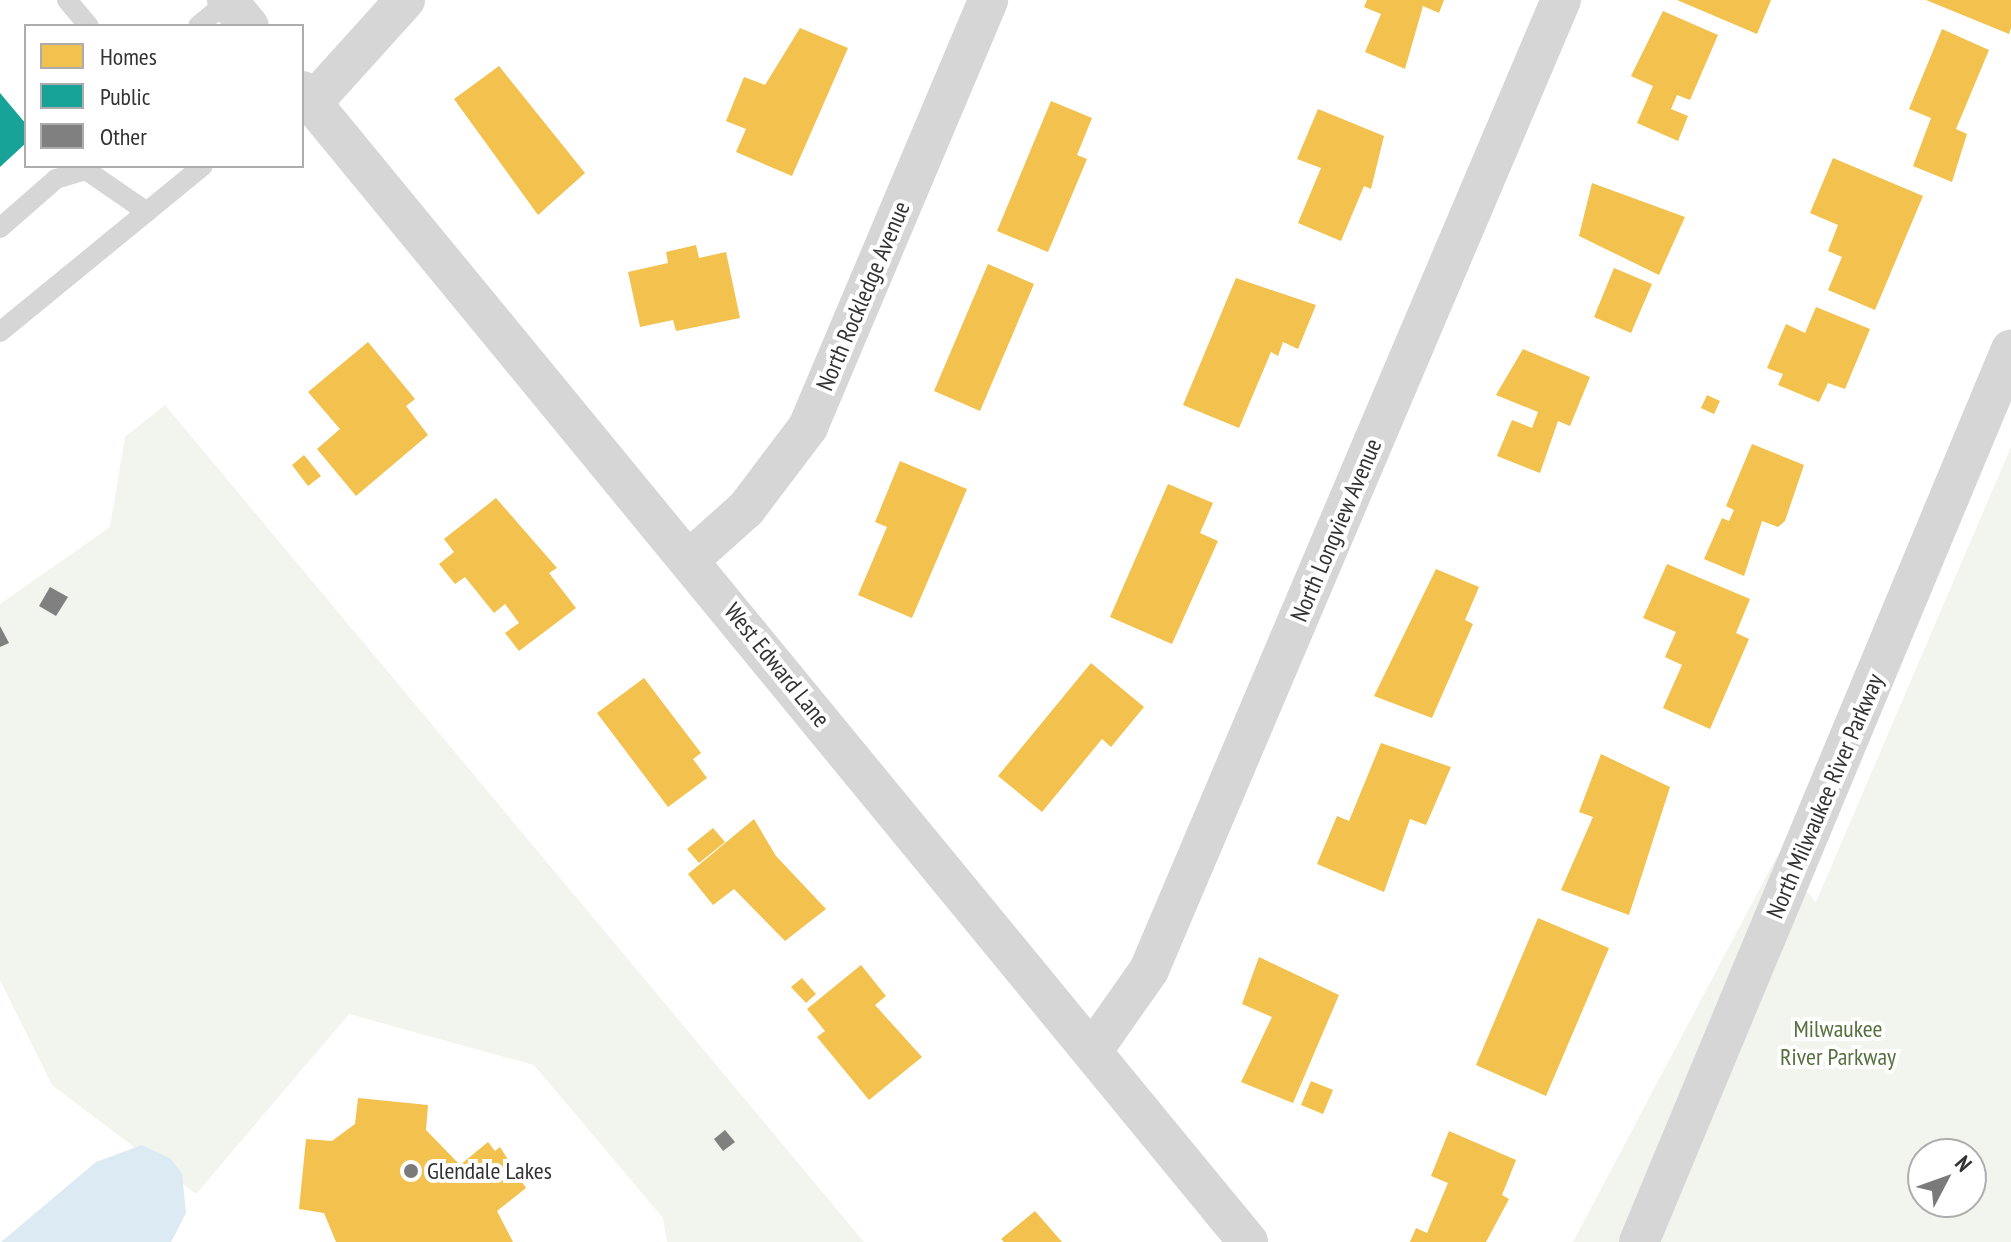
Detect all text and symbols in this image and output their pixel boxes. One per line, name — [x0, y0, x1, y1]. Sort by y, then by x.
legend — [24, 24, 304, 168]
text: Homes — [100, 41, 157, 72]
text: Public — [100, 81, 150, 112]
text: Other — [100, 121, 147, 152]
street label: North Rockledge Avenue — [810, 197, 916, 395]
street label: North Longview Avenue — [1284, 434, 1388, 626]
street label: West Edward Lane — [718, 597, 836, 733]
street label: North Milwaukee River Parkway — [1760, 669, 1890, 923]
park label: Milwaukee River Parkway — [1780, 1015, 1896, 1071]
north arrow — [1907, 1138, 1987, 1218]
text: N — [1949, 1150, 1978, 1177]
place label: Glendale Lakes — [427, 1157, 552, 1185]
marker: Glendale Lakes — [402, 1162, 420, 1180]

